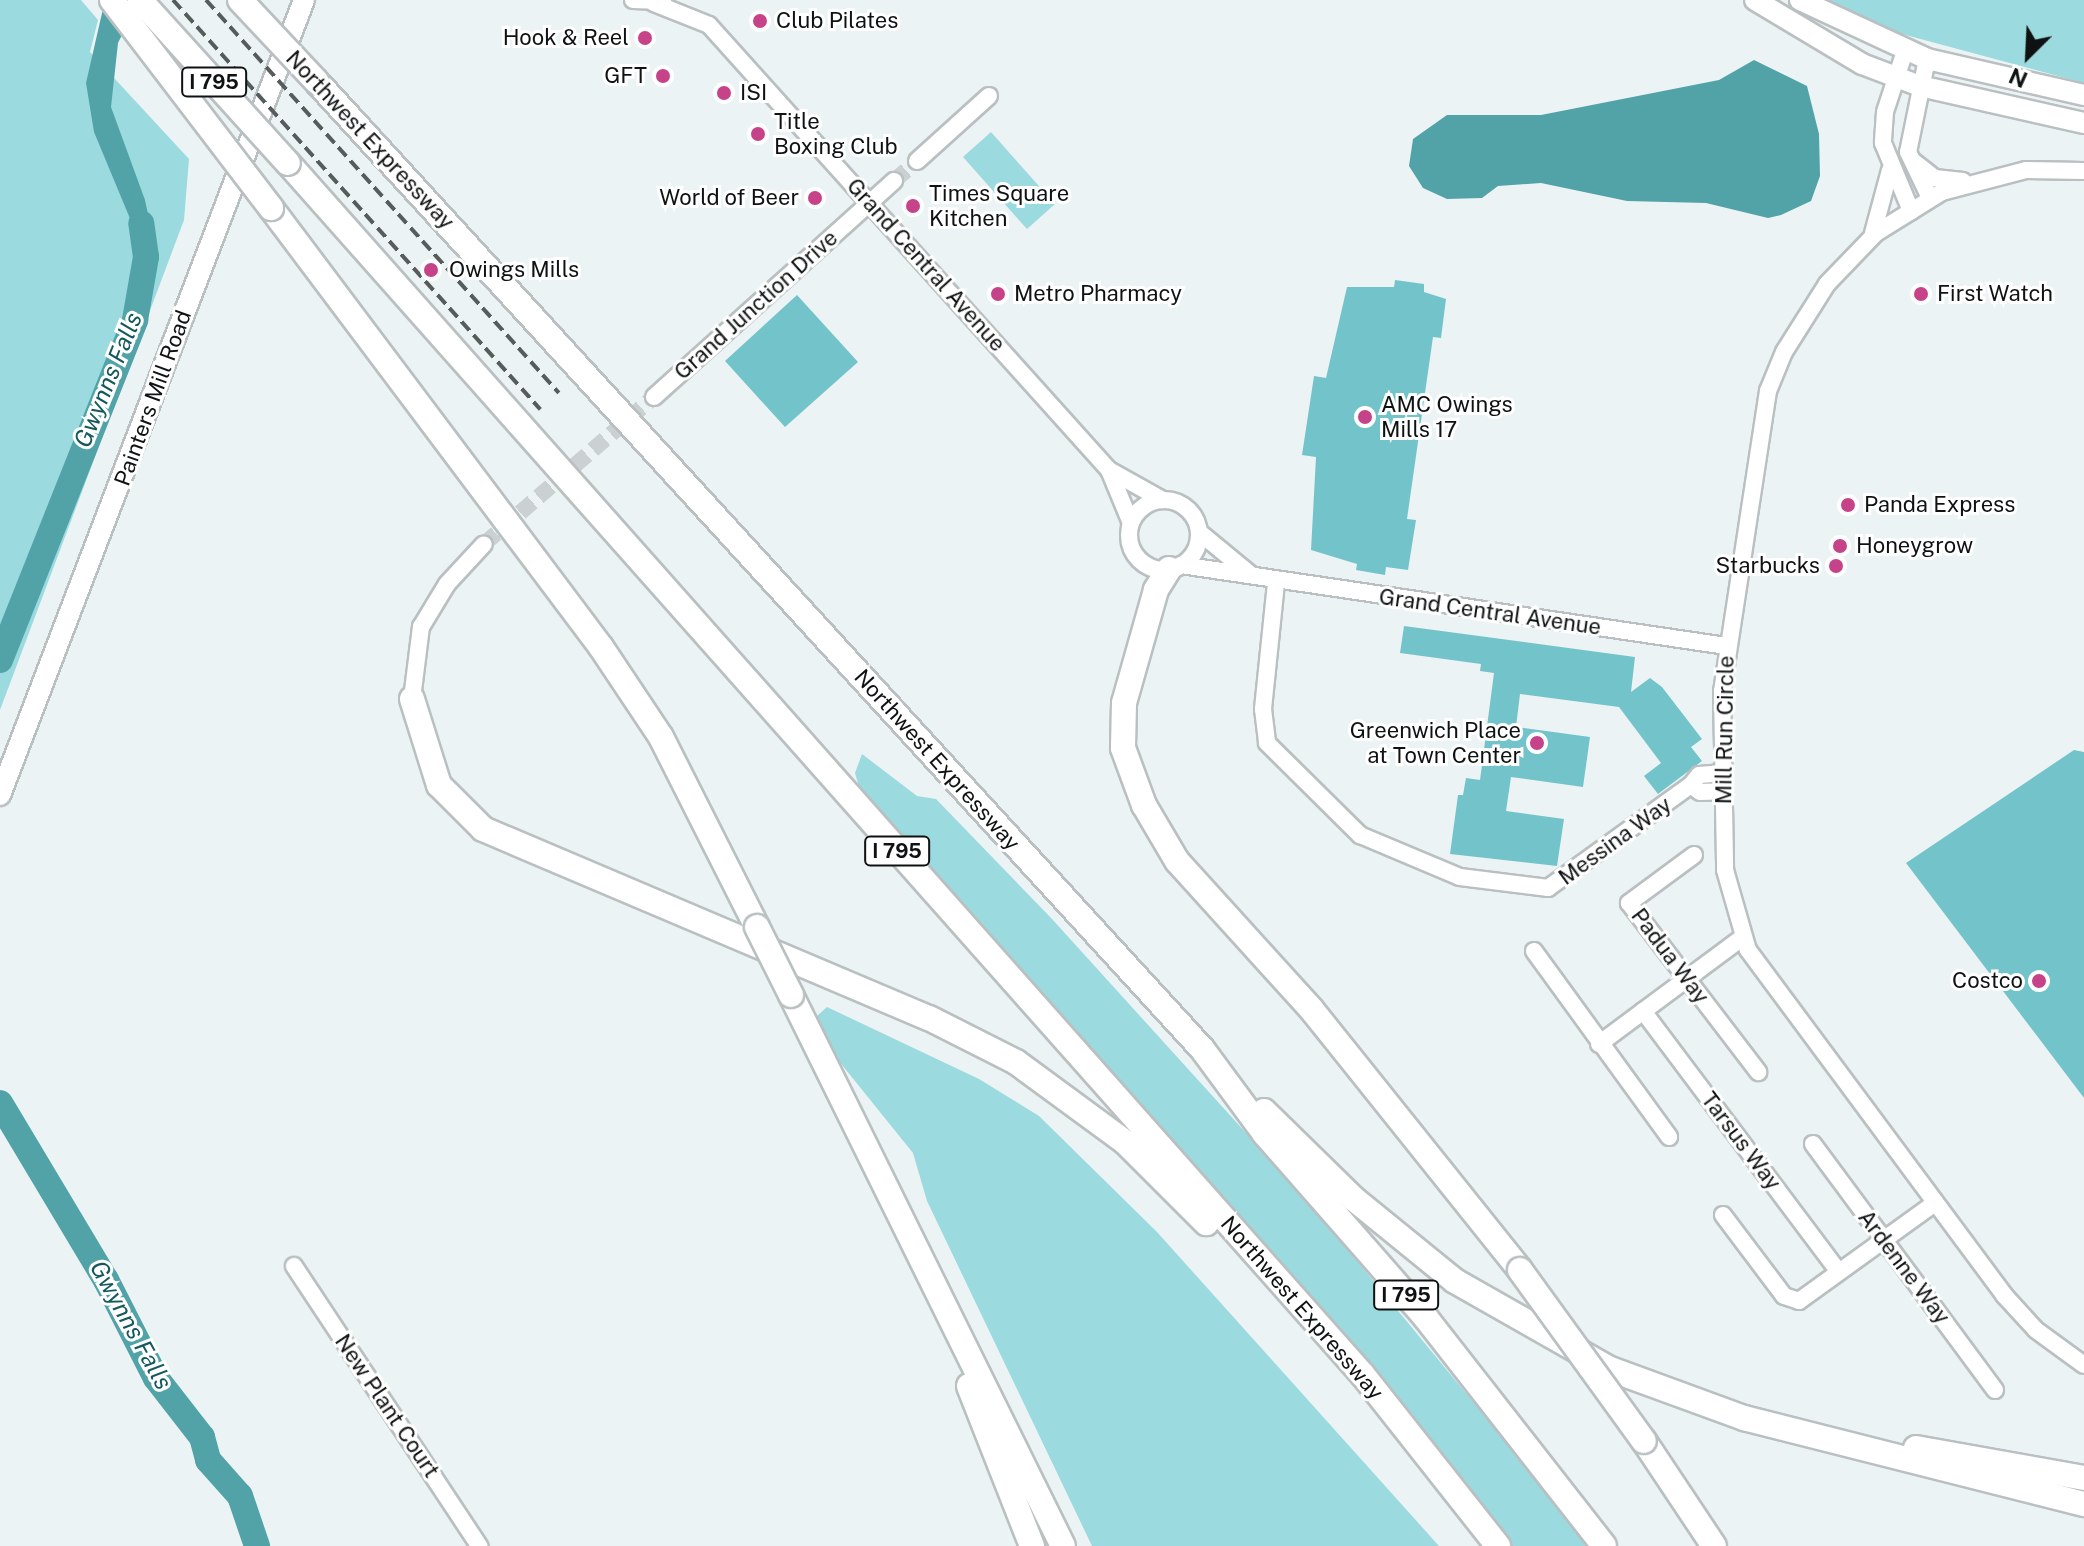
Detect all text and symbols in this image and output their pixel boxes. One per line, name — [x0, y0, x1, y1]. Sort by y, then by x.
place label: Club Pilates — [776, 8, 898, 34]
marker: Club Pilates — [751, 12, 769, 30]
north arrow — [1988, 16, 2068, 96]
place label: Hook & Reel — [503, 25, 629, 51]
marker: Hook & Reel — [636, 29, 654, 47]
street label: Northwest Expressway — [280, 45, 460, 235]
place label: GFT — [604, 63, 647, 89]
text: N — [2005, 63, 2031, 93]
road number: I 795 — [180, 66, 248, 98]
marker: GFT — [654, 67, 672, 85]
place label: ISI — [740, 80, 767, 106]
marker: ISI — [715, 84, 733, 102]
place label: Title Boxing Club — [774, 108, 898, 160]
marker: Title Boxing Club — [749, 125, 767, 143]
street label: Grand Central Avenue — [841, 173, 1011, 357]
place label: Times Square Kitchen — [929, 180, 1069, 232]
place label: World of Beer — [659, 185, 799, 211]
marker: World of Beer — [806, 189, 824, 207]
marker: Times Square Kitchen — [904, 197, 922, 215]
street label: Grand Junction Drive — [669, 225, 843, 385]
place label: Owings Mills — [449, 257, 579, 283]
marker: Owings Mills — [420, 259, 442, 281]
place label: Metro Pharmacy — [1014, 281, 1182, 307]
place label: First Watch — [1937, 281, 2053, 307]
marker: Metro Pharmacy — [989, 285, 1007, 303]
marker: First Watch — [1912, 285, 1930, 303]
street label: Painters Mill Road — [109, 307, 197, 489]
water label: Gwynns Falls — [68, 308, 148, 452]
place label: AMC Owings Mills 17 — [1381, 391, 1513, 442]
marker: AMC Owings Mills 17 — [1356, 408, 1374, 426]
place label: Panda Express — [1864, 492, 2015, 518]
marker: Panda Express — [1839, 496, 1857, 514]
place label: Honeygrow — [1856, 533, 1973, 559]
marker: Honeygrow — [1831, 537, 1849, 555]
place label: Starbucks — [1716, 553, 1820, 579]
marker: Starbucks — [1827, 557, 1845, 575]
street label: Grand Central Avenue — [1377, 583, 1603, 641]
street label: Mill Run Circle — [1711, 655, 1739, 805]
street label: Northwest Expressway — [849, 664, 1025, 856]
place label: Greenwich Place at Town Center — [1350, 717, 1521, 768]
marker: Greenwich Place at Town Center — [1528, 734, 1546, 752]
street label: Messina Way — [1553, 791, 1677, 891]
road number: I 795 — [863, 835, 931, 867]
street label: Padua Way — [1625, 903, 1715, 1009]
place label: Costco — [1952, 968, 2023, 994]
marker: Costco — [2030, 972, 2048, 990]
street label: Tarsus Way — [1695, 1087, 1787, 1195]
street label: Ardenne Way — [1852, 1205, 1956, 1329]
street label: Northwest Expressway — [1215, 1211, 1389, 1405]
water label: Gwynns Falls — [84, 1256, 178, 1394]
road number: I 795 — [1372, 1279, 1440, 1311]
street label: New Plant Court — [329, 1329, 445, 1483]

